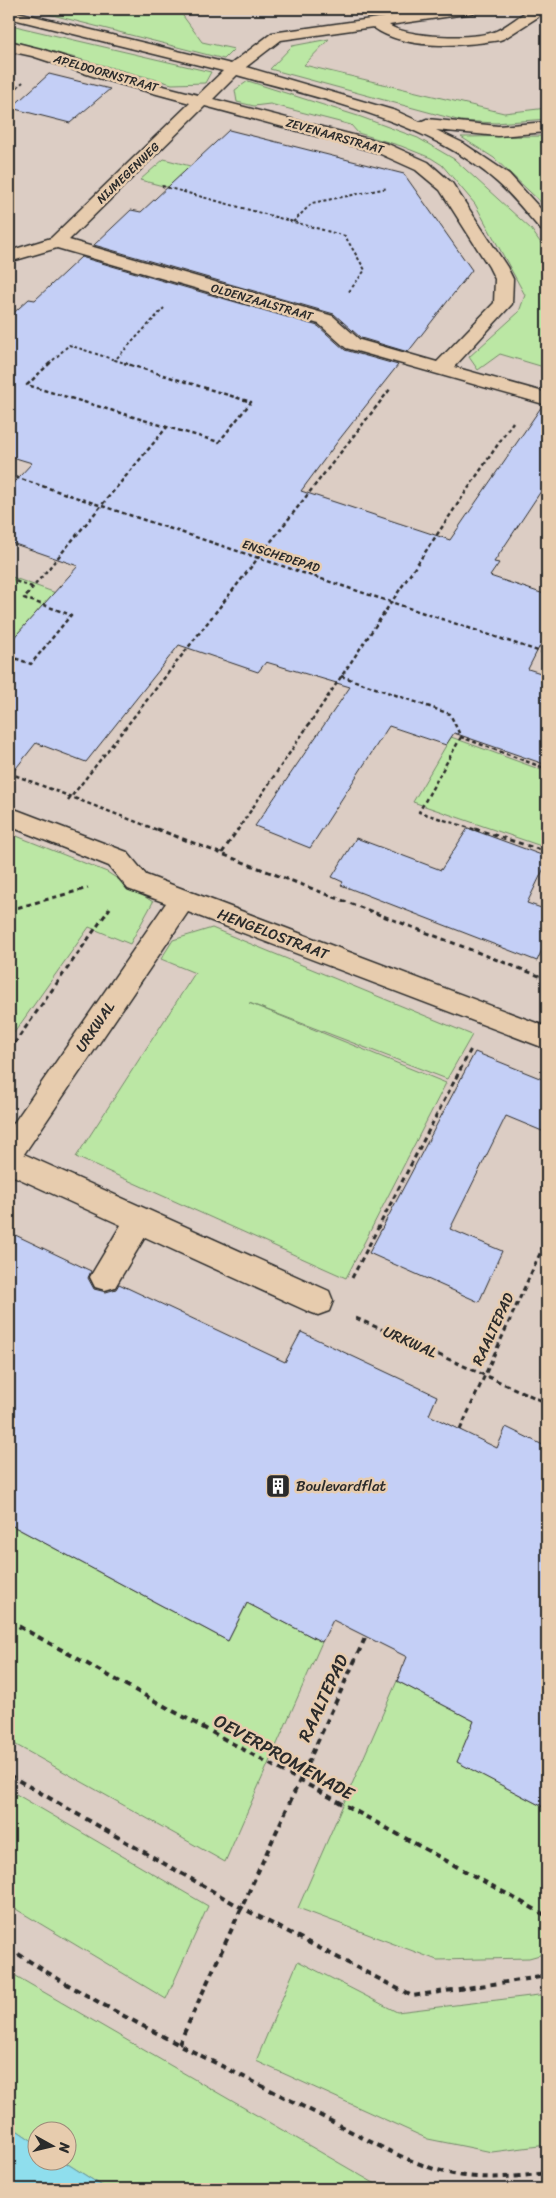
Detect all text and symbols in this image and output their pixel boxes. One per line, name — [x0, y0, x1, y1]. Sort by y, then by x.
street label: APELDOORNSTRAAT — [50, 47, 162, 99]
street label: ZEVENAARSTRAAT — [283, 111, 387, 161]
street label: NIJMEGENWEG — [91, 136, 165, 209]
street label: OLDENZAALSTRAAT — [208, 277, 317, 327]
street label: ENSCHEDEPAD — [239, 533, 324, 579]
street label: HENGELOSTRAAT — [214, 901, 333, 968]
street label: URKWAL — [68, 996, 122, 1058]
street label: RAALTEPAD — [465, 1288, 521, 1370]
street label: URKWAL — [379, 1319, 441, 1365]
building icon: Boulevardflat — [265, 1473, 291, 1499]
place label: Boulevardflat — [296, 1473, 387, 1499]
street label: RAALTEPAD — [289, 1649, 357, 1747]
street label: OEVERPROMENADE — [208, 1705, 361, 1809]
north arrow — [28, 2120, 78, 2170]
text: N — [51, 2140, 78, 2155]

